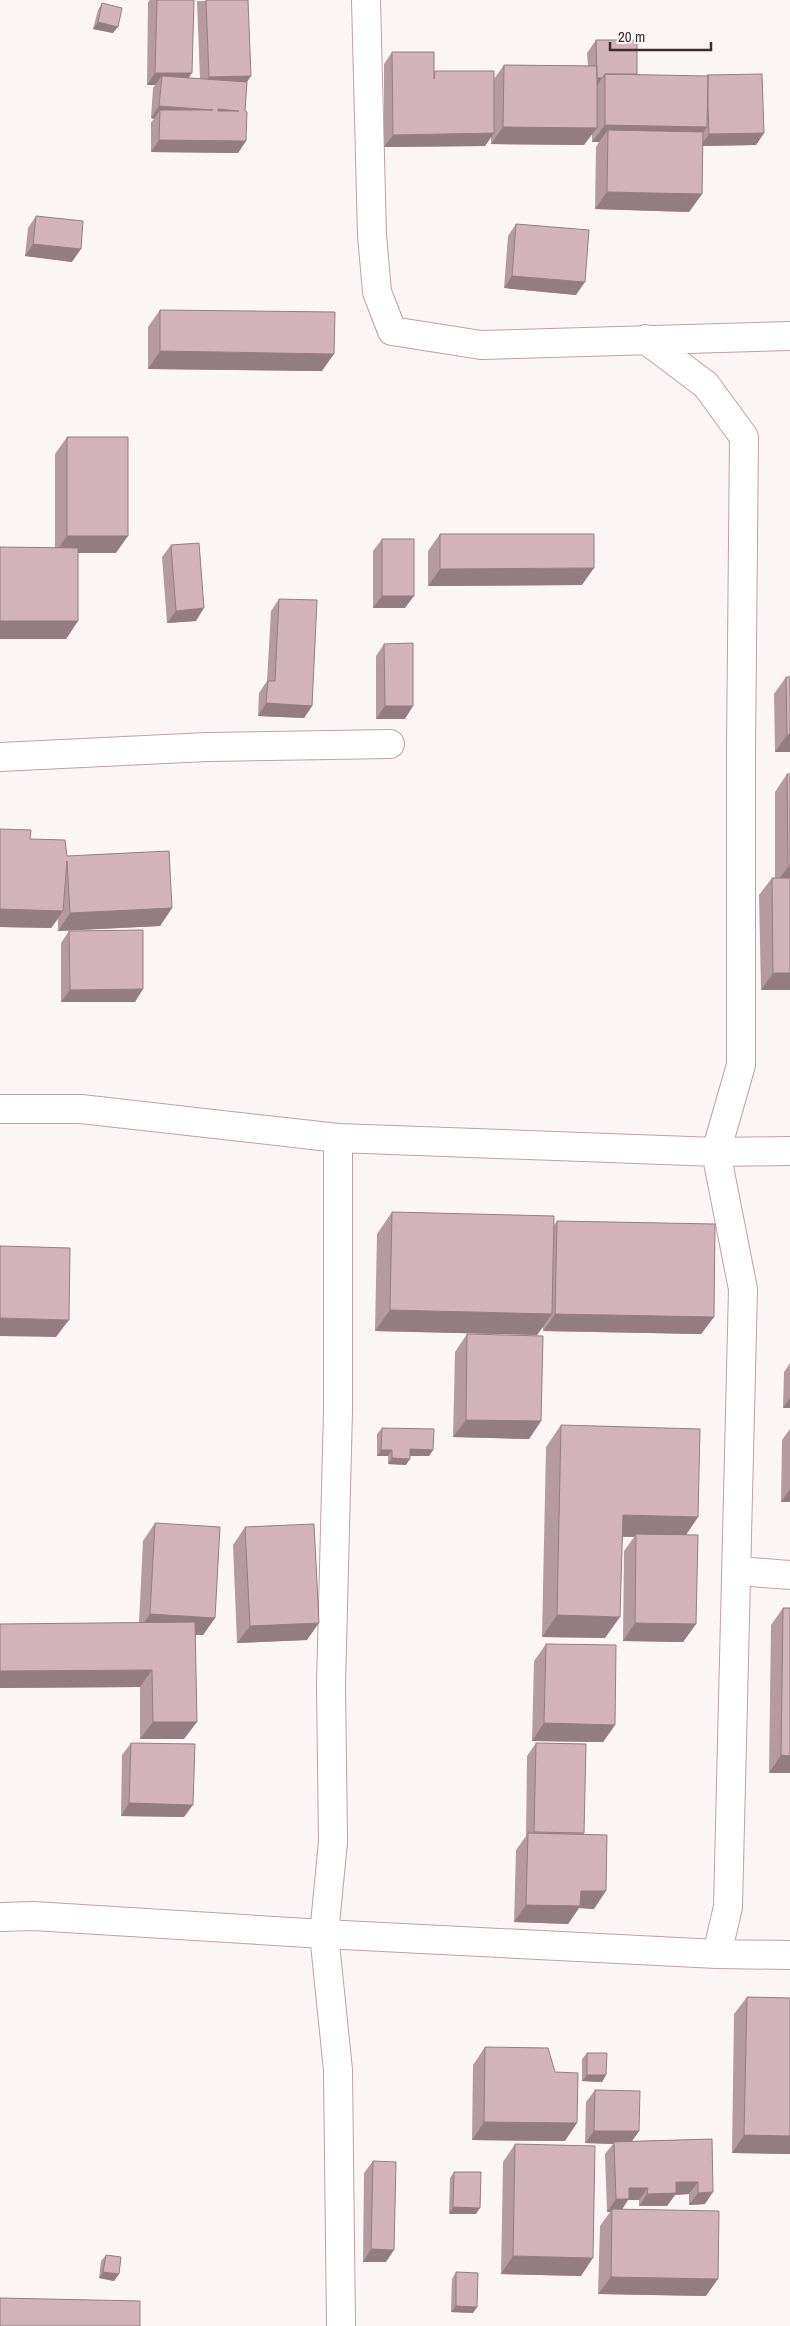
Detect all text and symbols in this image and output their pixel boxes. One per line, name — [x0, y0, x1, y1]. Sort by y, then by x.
scale bar — [610, 20, 711, 52]
text: 20 m — [618, 26, 645, 47]

